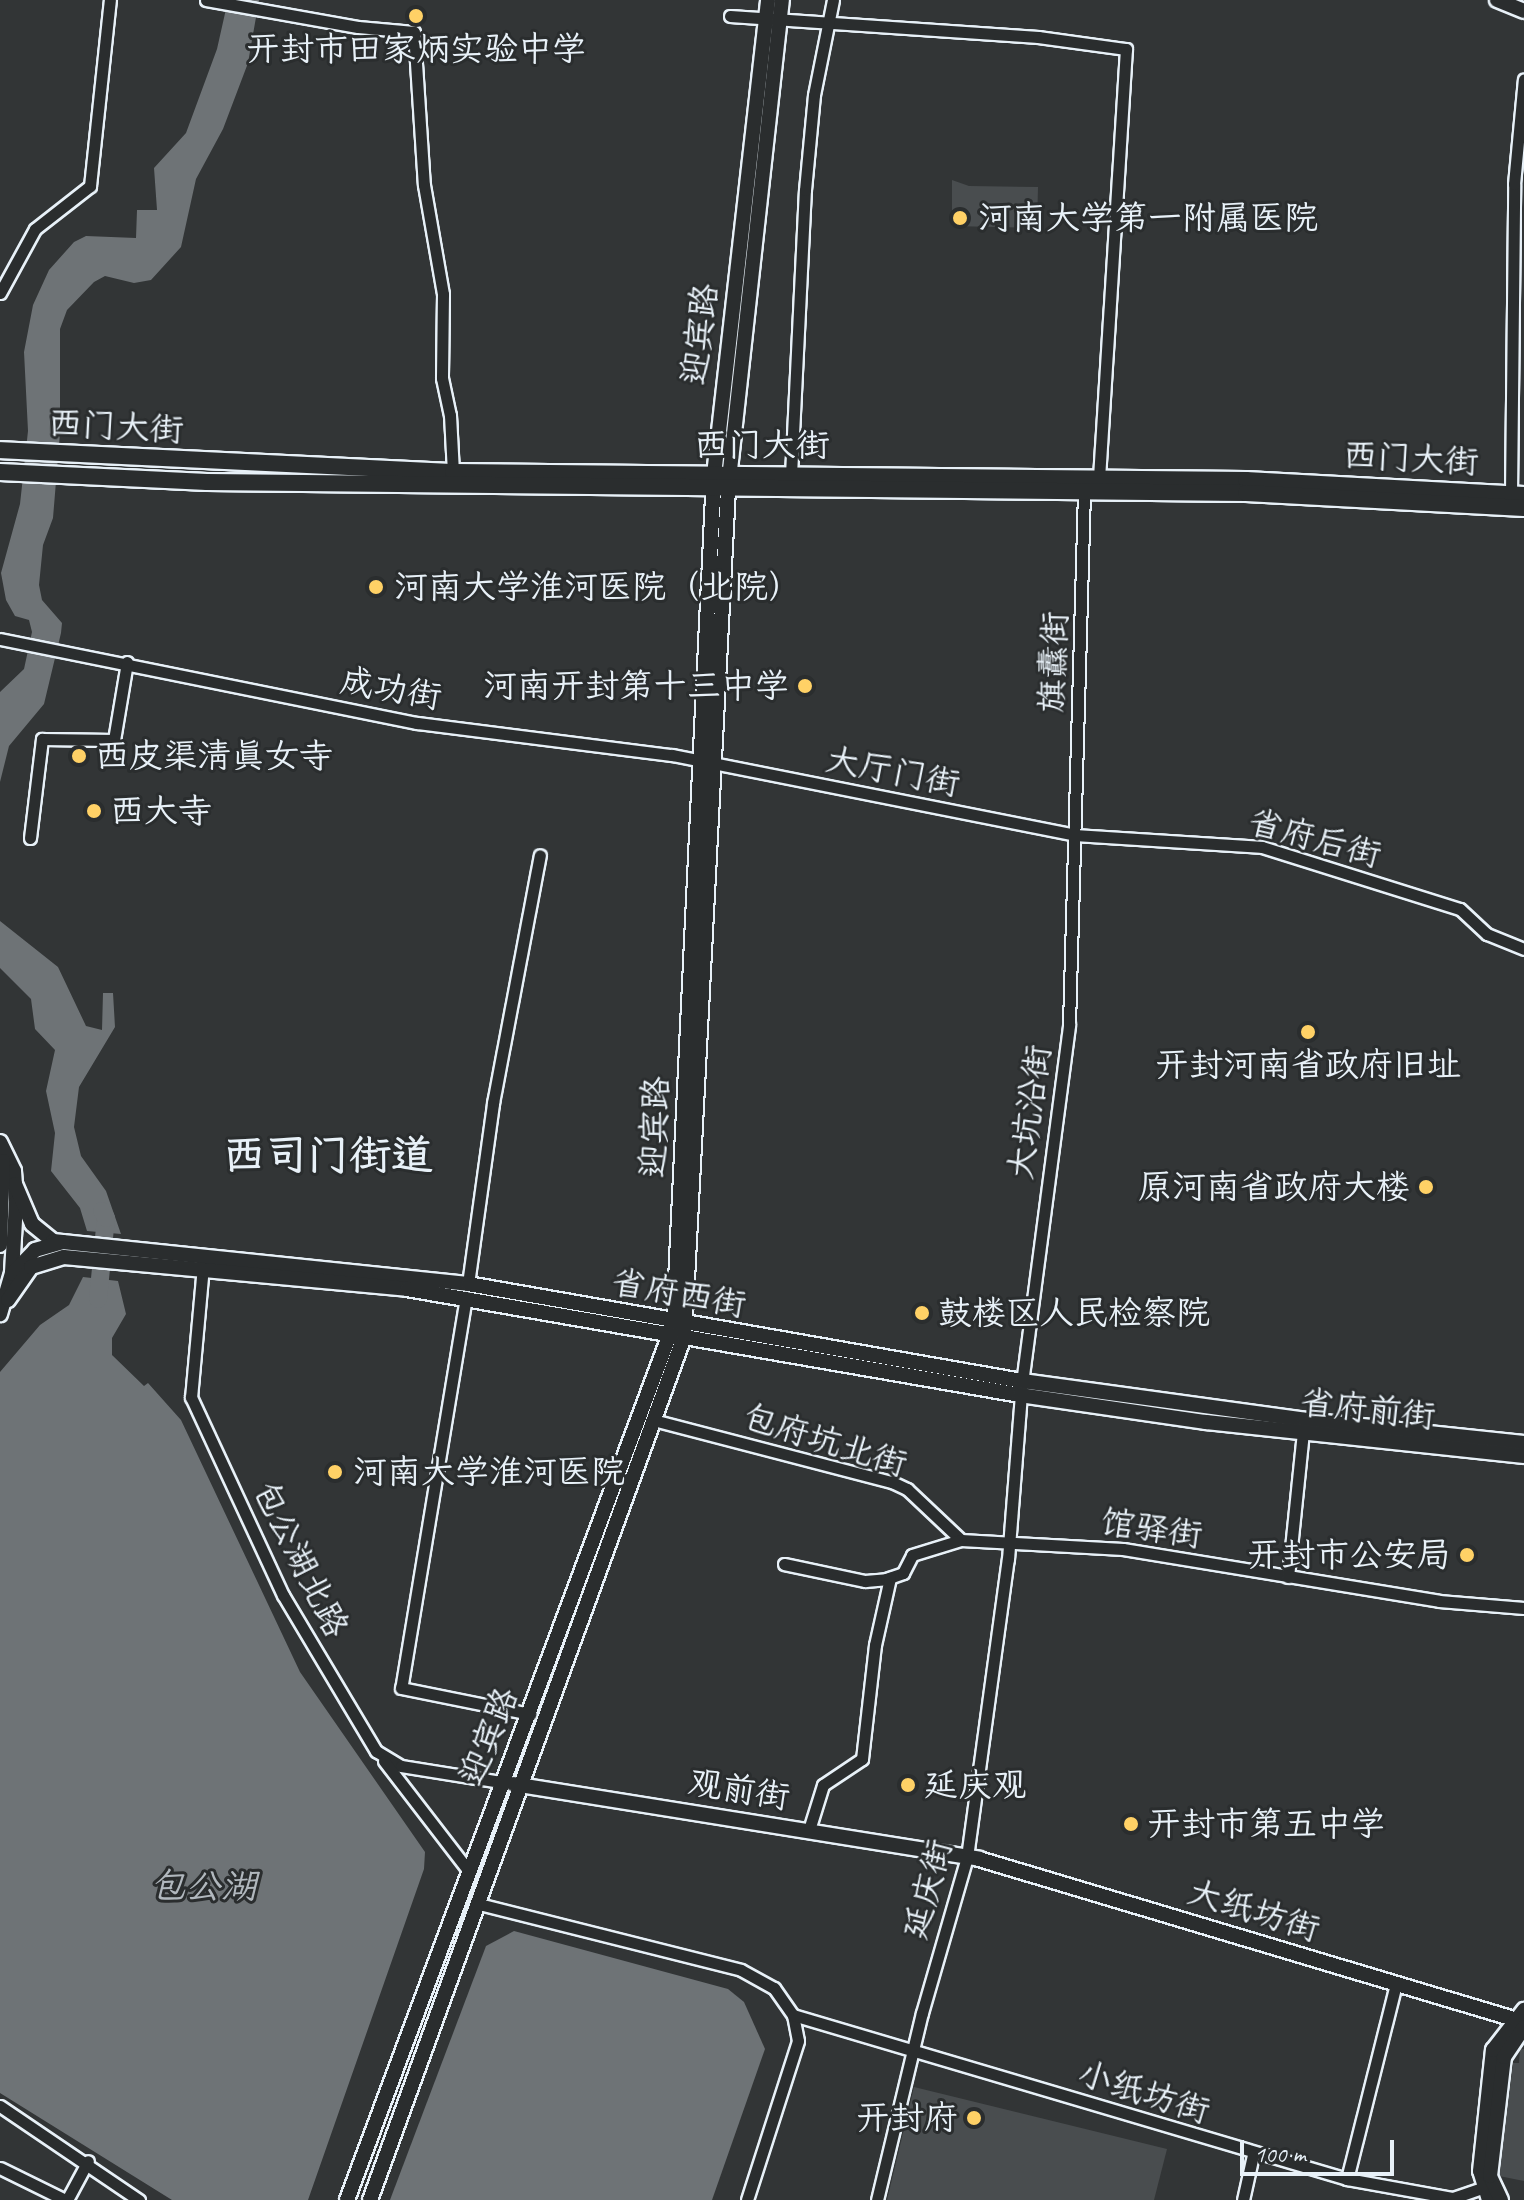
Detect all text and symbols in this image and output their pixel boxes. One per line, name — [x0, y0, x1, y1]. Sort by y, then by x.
marker: 开封市田家炳实验中学 — [407, 7, 425, 25]
place label: 开封市田家炳实验中学 — [246, 29, 586, 69]
place label: 河南大学第一附属医院 — [978, 198, 1318, 238]
marker: 河南大学第一附属医院 — [949, 207, 971, 229]
street label: 迎宾路 — [673, 281, 725, 387]
street label: 西门大街 — [47, 402, 185, 450]
street label: 西门大街 — [694, 425, 830, 465]
street label: 西门大街 — [1342, 434, 1480, 482]
place label: 河南大学淮河医院（北院） — [394, 567, 802, 607]
marker: 河南大学淮河医院（北院） — [365, 576, 387, 598]
street label: 旗纛街 — [1031, 610, 1075, 714]
street label: 成功街 — [337, 659, 445, 717]
place label: 河南开封第十三中学 — [483, 666, 789, 706]
marker: 河南开封第十三中学 — [796, 677, 814, 695]
place label: 西皮渠清真女寺 — [95, 736, 333, 776]
street label: 大厅门街 — [822, 738, 964, 804]
marker: 西皮渠清真女寺 — [70, 747, 88, 765]
place label: 西大寺 — [110, 791, 212, 831]
street label: 省府后街 — [1244, 801, 1386, 875]
marker: 西大寺 — [85, 802, 103, 820]
marker: 开封河南省政府旧址 — [1299, 1023, 1317, 1041]
street label: 大坑沿街 — [999, 1042, 1059, 1182]
place label: 开封河南省政府旧址 — [1155, 1045, 1461, 1085]
street label: 迎宾路 — [632, 1075, 676, 1179]
district label: 西司门街道 — [223, 1131, 433, 1181]
place label: 原河南省政府大楼 — [1138, 1167, 1410, 1207]
marker: 原河南省政府大楼 — [1417, 1178, 1435, 1196]
street label: 省府西街 — [608, 1261, 750, 1325]
place label: 鼓楼区人民检察院 — [938, 1293, 1210, 1333]
marker: 鼓楼区人民检察院 — [913, 1304, 931, 1322]
street label: 省府前街 — [1298, 1382, 1438, 1436]
street label: 包府坑北街 — [738, 1396, 912, 1484]
place label: 河南大学淮河医院 — [353, 1452, 625, 1492]
marker: 河南大学淮河医院 — [324, 1461, 346, 1483]
street label: 包公湖北路 — [244, 1474, 358, 1644]
street label: 馆驿街 — [1099, 1501, 1205, 1555]
place label: 开封市公安局 — [1247, 1535, 1451, 1575]
marker: 开封市公安局 — [1458, 1546, 1476, 1564]
street label: 迎宾路 — [450, 1681, 526, 1791]
street label: 观前街 — [685, 1761, 793, 1817]
place label: 延庆观 — [924, 1765, 1026, 1805]
marker: 延庆观 — [899, 1776, 917, 1794]
place label: 开封市第五中学 — [1147, 1804, 1385, 1844]
marker: 开封市第五中学 — [1122, 1815, 1140, 1833]
street label: 延庆街 — [894, 1834, 960, 1944]
water label: 包公湖 — [149, 1865, 257, 1909]
street label: 大纸坊街 — [1183, 1871, 1325, 1949]
street label: 小纸坊街 — [1073, 2053, 1215, 2131]
place label: 开封府 — [856, 2098, 958, 2138]
marker: 开封府 — [965, 2109, 983, 2127]
scale bar — [1244, 2124, 1398, 2174]
text: 100 m — [1254, 2139, 1306, 2169]

